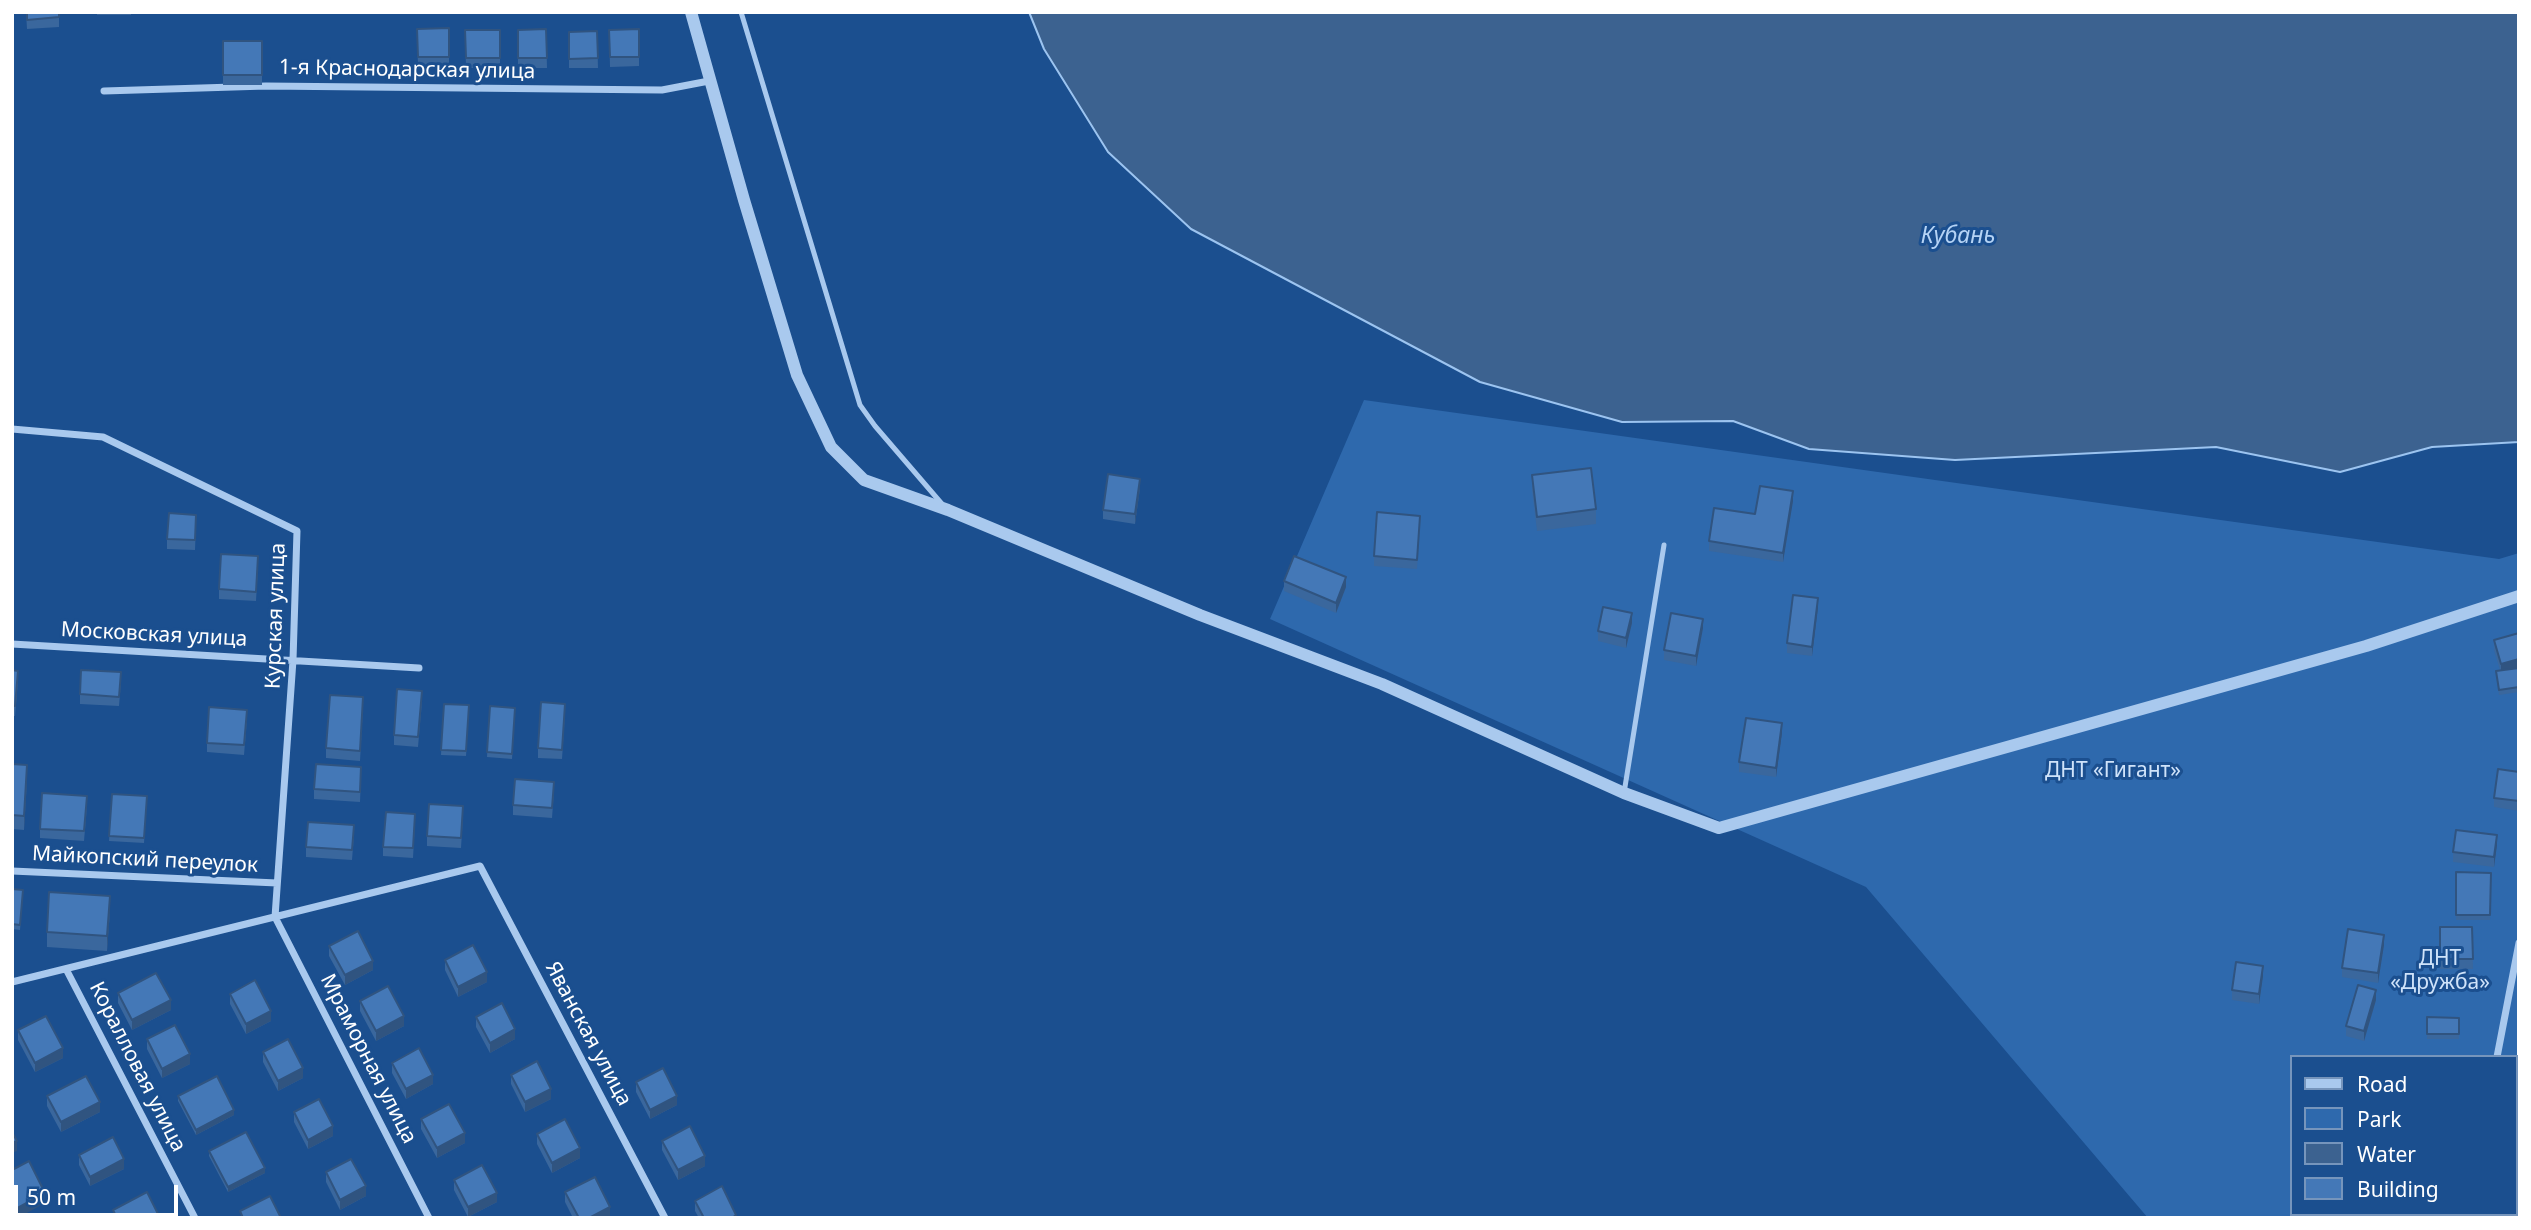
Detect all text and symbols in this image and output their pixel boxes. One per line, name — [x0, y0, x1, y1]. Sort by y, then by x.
street label: 1-я Краснодарская улица — [279, 55, 535, 85]
water label: Кубань — [1921, 222, 1995, 250]
street label: Курская улица — [261, 542, 291, 690]
street label: Московская улица — [60, 618, 248, 652]
park label: ДНТ «Гигант» — [2045, 758, 2181, 784]
street label: Майкопский переулок — [31, 841, 259, 879]
park label: ДНТ «Дружба» — [2390, 946, 2490, 996]
street label: Яванская улица — [539, 958, 637, 1110]
street label: Мраморная улица — [314, 970, 422, 1148]
street label: Коралловая улица — [83, 978, 191, 1156]
legend — [2290, 1055, 2517, 1216]
text: Road — [2357, 1070, 2407, 1098]
text: Park — [2357, 1105, 2401, 1133]
text: Water — [2357, 1140, 2416, 1168]
scale bar — [18, 1170, 182, 1214]
text: Building — [2357, 1175, 2439, 1203]
text: 50 m — [27, 1183, 76, 1211]

